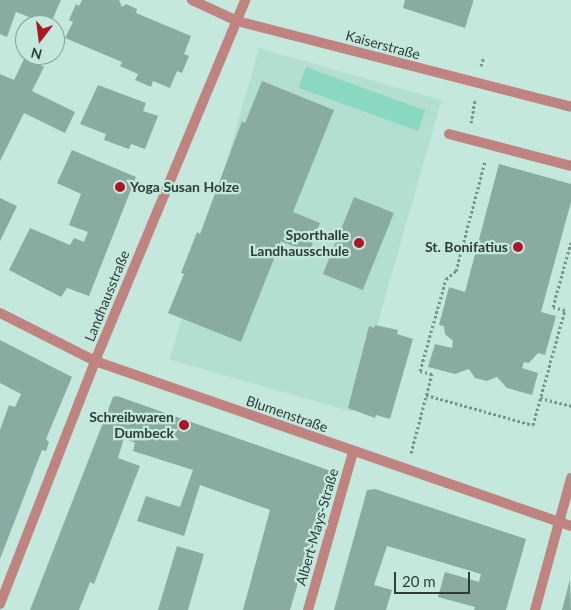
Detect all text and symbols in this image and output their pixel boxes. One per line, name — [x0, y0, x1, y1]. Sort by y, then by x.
north arrow — [15, 15, 65, 65]
street label: Kaiserstraße — [344, 27, 422, 63]
text: N — [29, 44, 44, 64]
place label: Yoga Susan Holze — [130, 179, 239, 195]
marker: Yoga Susan Holze — [114, 181, 126, 193]
place label: Sporthalle Landhausschule — [250, 227, 349, 260]
marker: Sporthalle Landhausschule — [353, 237, 365, 249]
place label: St. Bonifatius — [425, 239, 508, 255]
marker: St. Bonifatius — [512, 241, 524, 253]
street label: Landhausstraße — [81, 248, 133, 344]
street label: Blumenstraße — [244, 392, 330, 436]
place label: Schreibwaren Dumbeck — [89, 409, 174, 442]
marker: Schreibwaren Dumbeck — [178, 419, 190, 431]
street label: Albert-Mays-Straße — [292, 467, 342, 587]
scale bar — [396, 562, 472, 594]
text: 20 m — [402, 572, 436, 590]

